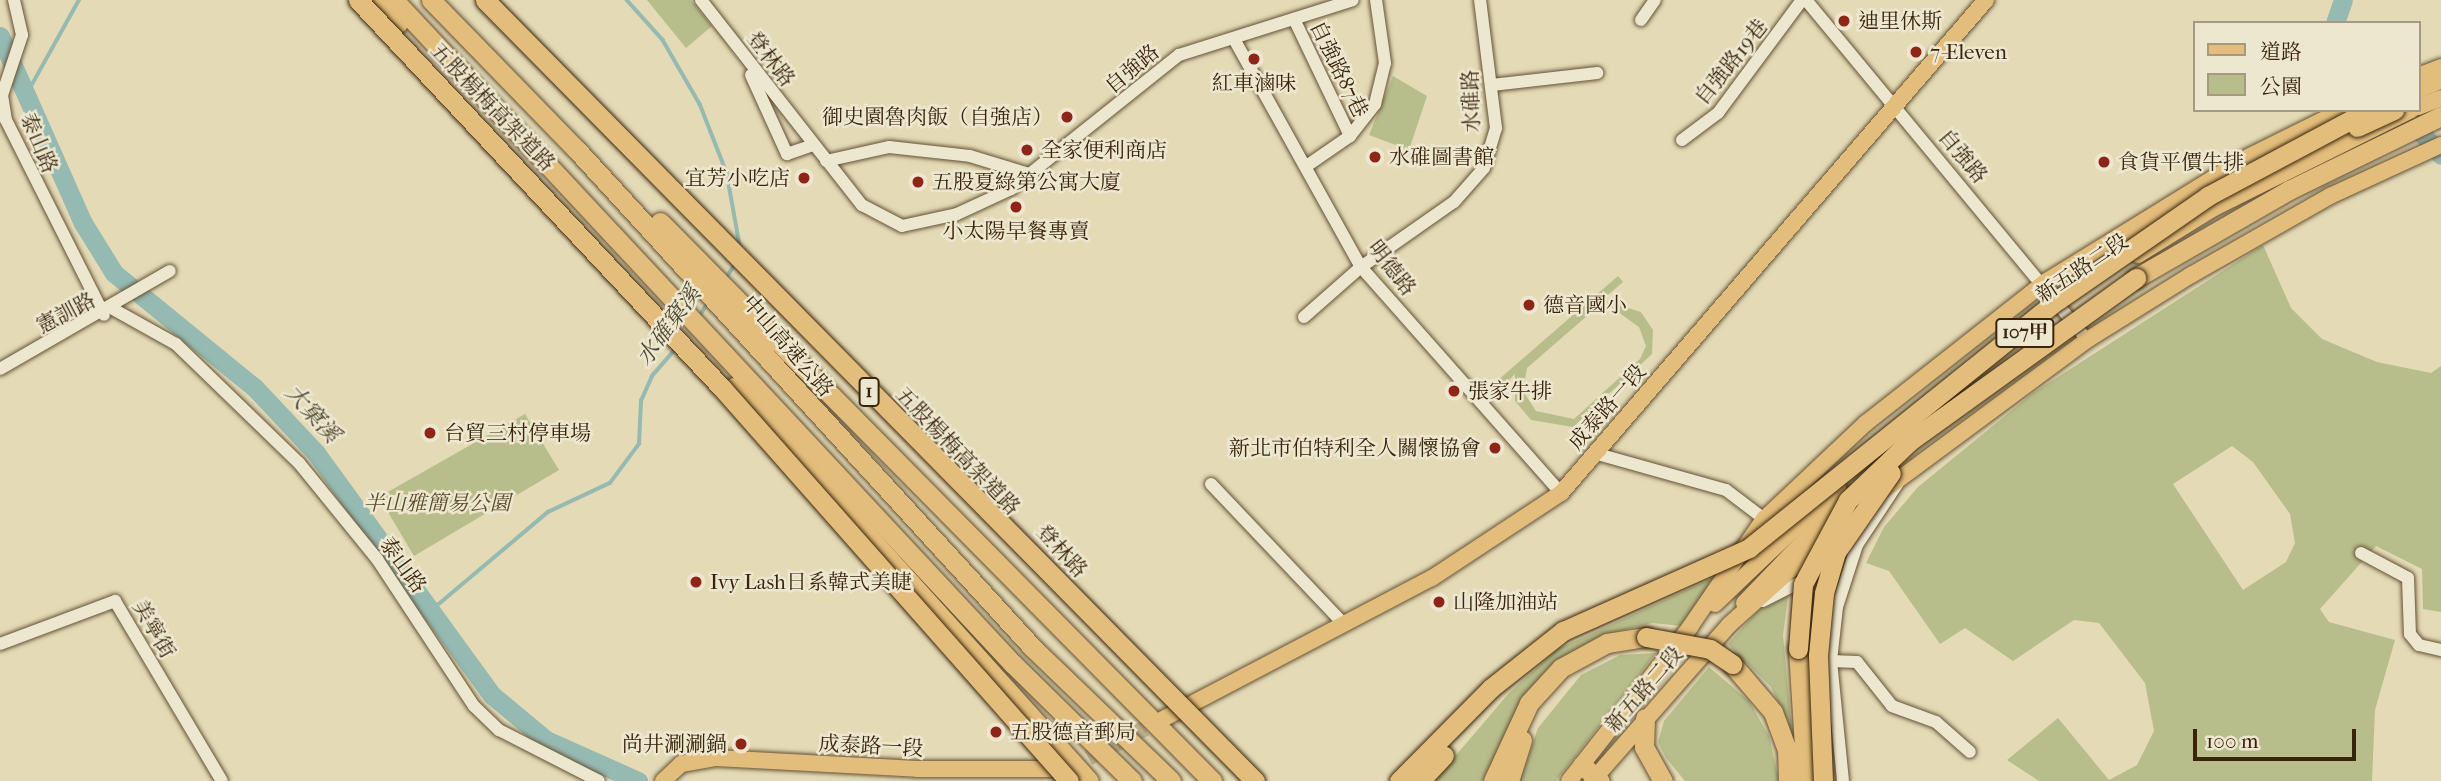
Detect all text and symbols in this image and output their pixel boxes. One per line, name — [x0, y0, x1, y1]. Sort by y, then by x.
place label: 迪里休斯 — [1858, 8, 1942, 34]
marker: 迪里休斯 — [1836, 13, 1852, 29]
street label: 自強路19巷 — [1689, 14, 1773, 110]
street label: 自強路87巷 — [1305, 16, 1373, 122]
legend — [2192, 21, 2420, 112]
street label: 登林路 — [742, 26, 800, 92]
street label: 五股楊梅高架道路 — [426, 38, 560, 176]
street label: 自強路 — [1100, 39, 1164, 99]
place label: 7-Eleven — [1930, 39, 2007, 65]
text: 道路 — [2260, 40, 2302, 64]
marker: 7-Eleven — [1908, 44, 1924, 60]
marker: 紅車滷味 — [1246, 51, 1262, 67]
street label: 水碓路 — [1457, 69, 1485, 133]
place label: 紅車滷味 — [1212, 70, 1296, 96]
text: 公園 — [2260, 75, 2302, 99]
place label: 御史園魯肉飯（自強店） — [822, 104, 1053, 130]
street label: 泰山路 — [15, 109, 63, 177]
marker: 御史園魯肉飯（自強店） — [1059, 109, 1075, 125]
street label: 自強路 — [1933, 124, 1993, 188]
place label: 全家便利商店 — [1041, 137, 1167, 163]
marker: 全家便利商店 — [1019, 142, 1035, 158]
place label: 水碓圖書館 — [1389, 144, 1494, 170]
marker: 水碓圖書館 — [1367, 149, 1383, 165]
place label: 食貨平價牛排 — [2118, 149, 2244, 175]
marker: 食貨平價牛排 — [2096, 154, 2112, 170]
place label: 宜芳小吃店 — [685, 165, 790, 191]
place label: 五股夏綠第公寓大廈 — [932, 169, 1121, 195]
marker: 宜芳小吃店 — [796, 170, 812, 186]
marker: 五股夏綠第公寓大廈 — [910, 174, 926, 190]
marker: 小太陽早餐專賣 — [1008, 199, 1024, 215]
place label: 小太陽早餐專賣 — [943, 218, 1089, 244]
street label: 新五路二段 — [2031, 228, 2133, 308]
street label: 明德路 — [1363, 235, 1421, 301]
water label: 水確窠溪 — [631, 281, 707, 371]
street label: 憲訓路 — [32, 287, 100, 339]
street label: 中山高速公路 — [737, 290, 839, 402]
place label: 德音國小 — [1543, 292, 1627, 318]
marker: 德音國小 — [1521, 297, 1537, 313]
road number: 107甲 — [1995, 318, 2055, 348]
street label: 成泰路一段 — [1563, 359, 1651, 455]
road number: 1 — [858, 376, 880, 408]
place label: 張家牛排 — [1468, 378, 1552, 404]
water label: 大窠溪 — [279, 379, 345, 449]
street label: 五股楊梅高架道路 — [891, 382, 1025, 520]
marker: 張家牛排 — [1446, 383, 1462, 399]
place label: 台貿三村停車場 — [444, 420, 591, 446]
marker: 台貿三村停車場 — [422, 425, 438, 441]
place label: 新北市伯特利全人關懷協會 — [1229, 435, 1481, 461]
marker: 新北市伯特利全人關懷協會 — [1487, 440, 1503, 456]
park label: 半山雅簡易公園 — [364, 490, 510, 516]
street label: 登林路 — [1031, 519, 1093, 583]
street label: 泰山路 — [374, 532, 432, 598]
place label: Ivy Lash日系韓式美睫 — [710, 569, 912, 595]
marker: Ivy Lash日系韓式美睫 — [688, 574, 704, 590]
place label: 山隆加油站 — [1453, 589, 1558, 615]
marker: 山隆加油站 — [1431, 594, 1447, 610]
street label: 美寧街 — [127, 595, 181, 663]
street label: 新五路二段 — [1600, 641, 1688, 737]
scale bar — [2196, 714, 2359, 758]
place label: 五股德音郵局 — [1010, 719, 1136, 745]
marker: 五股德音郵局 — [988, 724, 1004, 740]
text: 100 m — [2206, 729, 2259, 753]
place label: 尚井涮涮鍋 — [622, 731, 727, 757]
street label: 成泰路一段 — [818, 731, 924, 761]
marker: 尚井涮涮鍋 — [733, 736, 749, 752]

